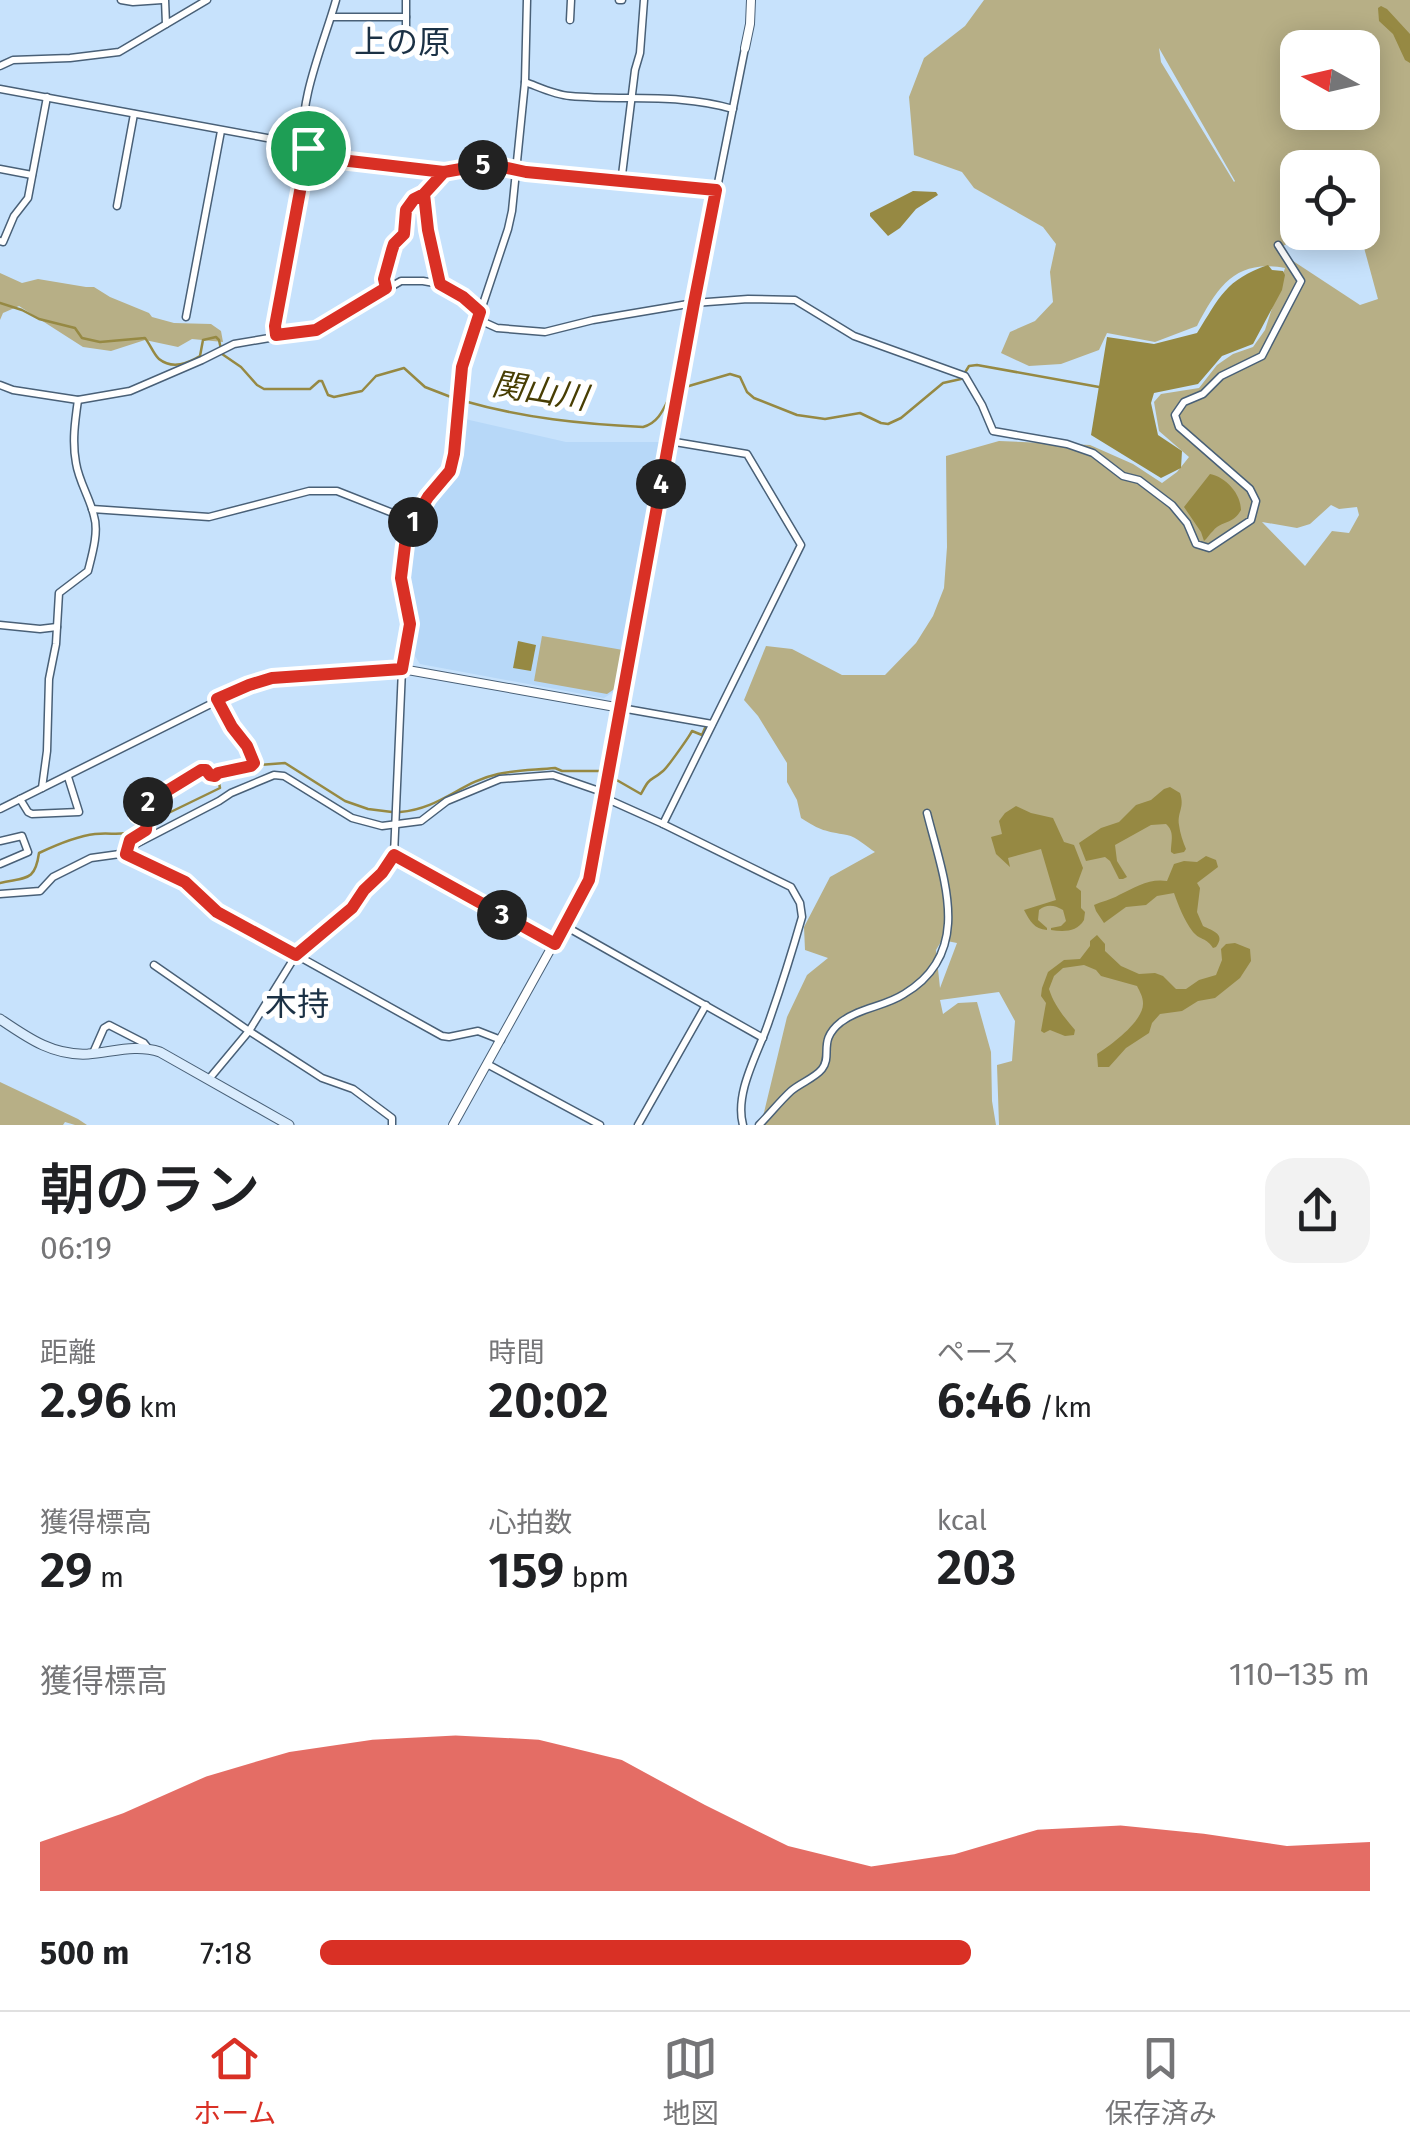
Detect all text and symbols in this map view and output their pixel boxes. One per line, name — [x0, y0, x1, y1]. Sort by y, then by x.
district label: 上の原 — [354, 23, 450, 61]
north arrow — [1280, 30, 1380, 130]
map controls — [1280, 30, 1380, 250]
pin — [266, 106, 351, 191]
icon: arrive — [281, 121, 336, 176]
pin: 5 — [458, 140, 508, 190]
text: 5 — [475, 148, 491, 181]
button: locate — [1280, 150, 1380, 250]
water label: 関山川 — [490, 365, 593, 418]
pin: 4 — [636, 459, 686, 509]
text: 4 — [653, 467, 669, 500]
pin: 1 — [388, 497, 438, 547]
text: 1 — [407, 505, 420, 538]
pin: 2 — [123, 777, 173, 827]
text: 2 — [141, 785, 155, 818]
pin: 3 — [477, 890, 527, 940]
text: 3 — [495, 898, 509, 931]
district label: 木持 — [265, 985, 329, 1023]
text: 朝のラン — [40, 1158, 260, 1224]
button: share — [1265, 1158, 1370, 1263]
text: 06:19 — [40, 1229, 112, 1267]
text: 距離 — [40, 1336, 96, 1369]
text: 時間 — [488, 1336, 544, 1369]
text: ペース — [937, 1336, 1019, 1369]
text: 2.96 — [40, 1370, 132, 1430]
text: 20:02 — [488, 1370, 609, 1430]
text: 6:46 — [937, 1370, 1032, 1430]
text: km — [132, 1391, 178, 1424]
text: /km — [1032, 1391, 1092, 1424]
text: kcal — [937, 1504, 987, 1537]
text: 獲得標高 — [40, 1506, 152, 1539]
text: 心拍数 — [488, 1506, 572, 1539]
text: 203 — [937, 1537, 1016, 1597]
text: 29 — [40, 1540, 93, 1600]
text: 159 — [488, 1540, 564, 1600]
text: m — [93, 1561, 124, 1594]
text: bpm — [564, 1561, 629, 1594]
text: 110–135 m — [1229, 1655, 1370, 1693]
text: 獲得標高 — [40, 1662, 168, 1700]
text: 500 m — [40, 1934, 129, 1972]
text: 7:18 — [200, 1934, 252, 1972]
tab: ホーム — [193, 2031, 276, 2131]
tab: 地図 — [663, 2031, 719, 2131]
tab: 保存済み — [1105, 2031, 1217, 2131]

